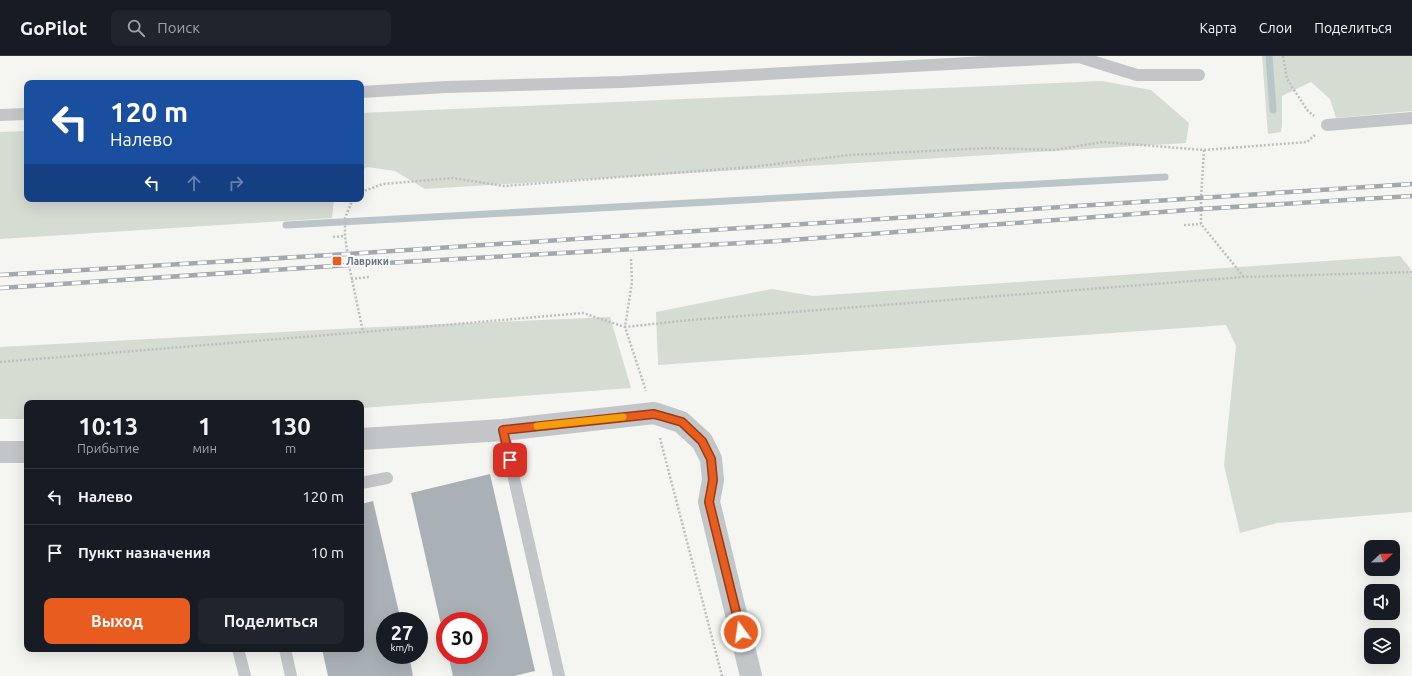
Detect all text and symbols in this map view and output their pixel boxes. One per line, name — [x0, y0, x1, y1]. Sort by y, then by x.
search box — [111, 10, 391, 46]
text: GoPilot — [20, 17, 87, 39]
icon: search — [125, 17, 147, 39]
text: Поиск — [157, 19, 200, 36]
text: Карта — [1199, 20, 1237, 36]
text: Слои — [1259, 20, 1292, 36]
text: Поделиться — [1314, 20, 1392, 36]
icon: left — [44, 96, 96, 148]
text: 120 m — [110, 96, 188, 127]
text: Налево — [110, 129, 173, 149]
icon: left — [141, 172, 163, 194]
icon: ahead — [183, 172, 205, 194]
icon: right — [225, 172, 247, 194]
marker: Лаврики — [331, 255, 343, 267]
place label: Лаврики — [346, 256, 389, 267]
text: 10:13 — [78, 413, 138, 440]
text: 1 — [198, 413, 212, 440]
text: 130 — [270, 413, 311, 440]
text: Прибытие — [77, 441, 139, 455]
text: мин — [192, 441, 217, 455]
text: m — [285, 441, 296, 455]
pin — [493, 443, 527, 477]
icon: arrive — [499, 449, 521, 471]
icon: left — [44, 486, 66, 508]
text: Налево — [78, 488, 133, 505]
text: 120 m — [302, 488, 344, 505]
north arrow — [1364, 540, 1400, 576]
map controls — [1364, 540, 1400, 664]
icon: arrive — [44, 542, 66, 564]
text: Пункт назначения — [78, 544, 211, 561]
text: 10 m — [311, 544, 344, 561]
button: sound — [1364, 584, 1400, 620]
button: Выход — [44, 598, 190, 644]
button: Поделиться — [198, 598, 344, 644]
position arrow — [720, 611, 762, 653]
speed limit sign: 30 — [436, 612, 488, 664]
text: 27 — [391, 621, 413, 644]
button: layers — [1364, 628, 1400, 664]
text: km/h — [390, 642, 414, 653]

